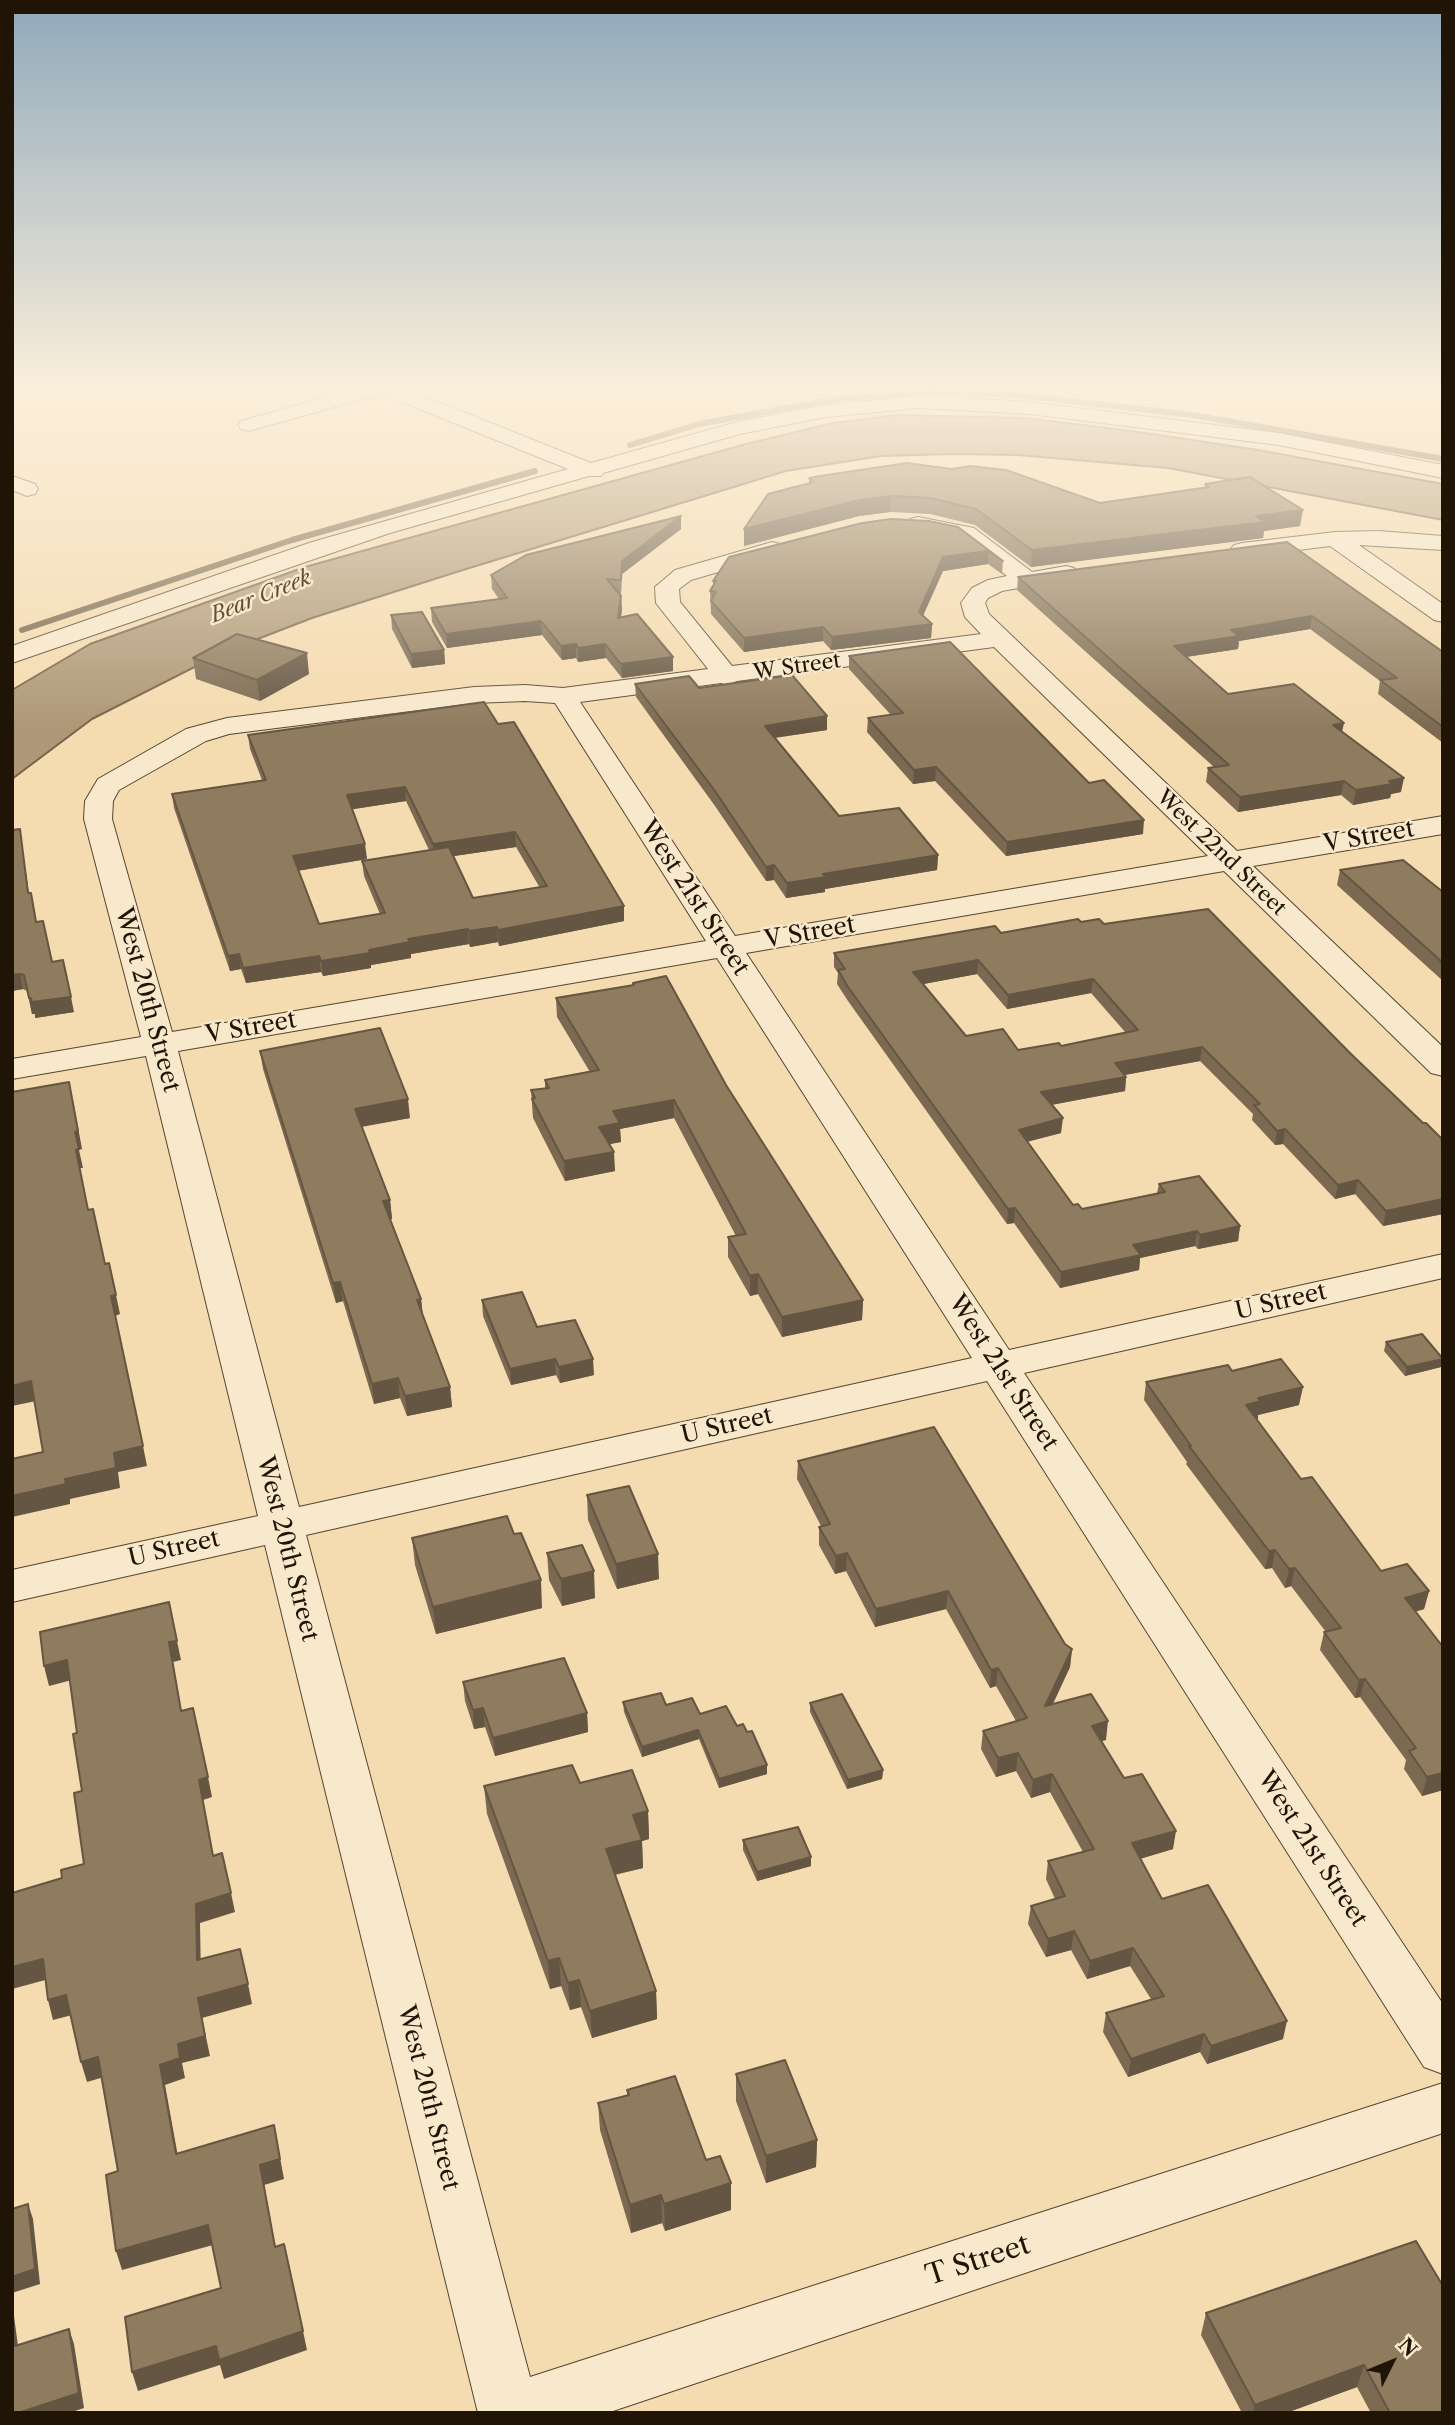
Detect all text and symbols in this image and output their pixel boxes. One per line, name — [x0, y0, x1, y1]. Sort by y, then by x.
water label: Bear Creek — [207, 565, 315, 629]
street label: W Street — [752, 648, 842, 686]
street label: West 22nd Street — [1151, 785, 1291, 921]
street label: West 21st Street — [633, 815, 755, 981]
street label: V Street — [1321, 815, 1417, 859]
street label: West 20th Street — [109, 905, 185, 1095]
street label: V Street — [762, 911, 858, 955]
street label: V Street — [203, 1006, 299, 1050]
street label: U Street — [1232, 1278, 1330, 1326]
street label: West 21st Street — [942, 1290, 1064, 1456]
street label: U Street — [678, 1402, 776, 1450]
street label: West 20th Street — [250, 1453, 324, 1645]
street label: U Street — [125, 1525, 223, 1573]
street label: West 21st Street — [1251, 1766, 1373, 1932]
street label: West 20th Street — [391, 2002, 465, 2194]
street label: T Street — [922, 2228, 1034, 2294]
north arrow — [1357, 2327, 1427, 2397]
text: N — [1394, 2333, 1422, 2361]

